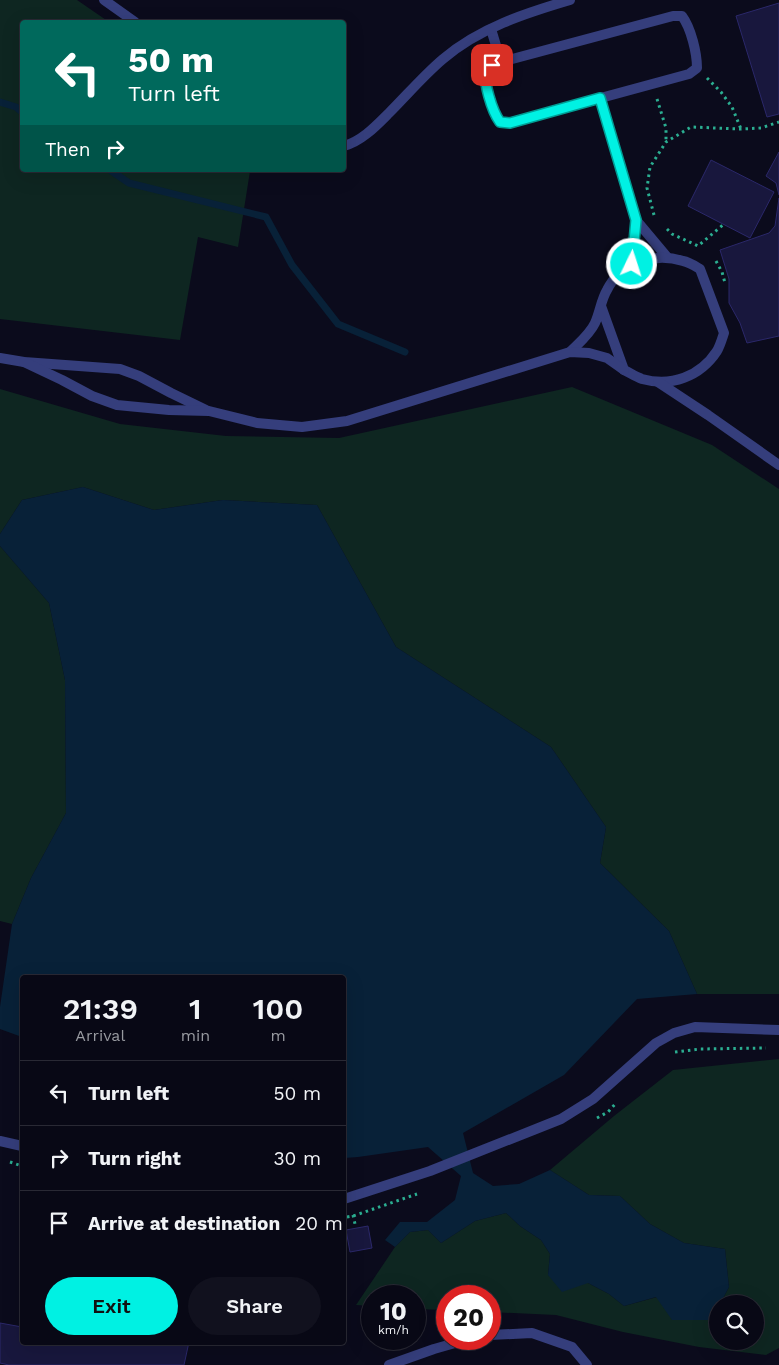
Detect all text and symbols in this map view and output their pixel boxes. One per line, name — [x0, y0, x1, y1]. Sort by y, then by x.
text: 50 m — [128, 39, 214, 81]
icon: left — [45, 40, 110, 105]
pin — [471, 44, 513, 86]
icon: arrive — [478, 51, 506, 79]
text: Turn left — [128, 81, 220, 106]
icon: right — [101, 135, 129, 163]
text: Then — [45, 138, 91, 161]
position arrow — [605, 237, 657, 289]
text: 21:39 — [63, 991, 138, 1026]
text: 1 — [189, 991, 202, 1026]
text: 100 — [253, 991, 303, 1026]
text: Arrival — [75, 1026, 125, 1045]
text: min — [181, 1026, 210, 1045]
text: m — [270, 1026, 286, 1045]
icon: left — [45, 1079, 73, 1107]
text: Turn left — [88, 1082, 169, 1105]
text: 50 m — [274, 1082, 321, 1105]
icon: right — [45, 1144, 73, 1172]
text: Turn right — [88, 1147, 181, 1170]
text: 30 m — [274, 1147, 321, 1170]
icon: arrive — [45, 1209, 73, 1237]
text: Arrive at destination — [88, 1212, 280, 1235]
text: 20 m — [295, 1212, 343, 1235]
button: Exit — [45, 1277, 178, 1335]
button: Share — [188, 1277, 321, 1335]
speed limit sign: 20 — [436, 1285, 501, 1350]
map controls — [709, 1295, 764, 1350]
button: search — [709, 1295, 764, 1350]
text: 10 — [380, 1297, 407, 1326]
text: km/h — [378, 1323, 409, 1337]

